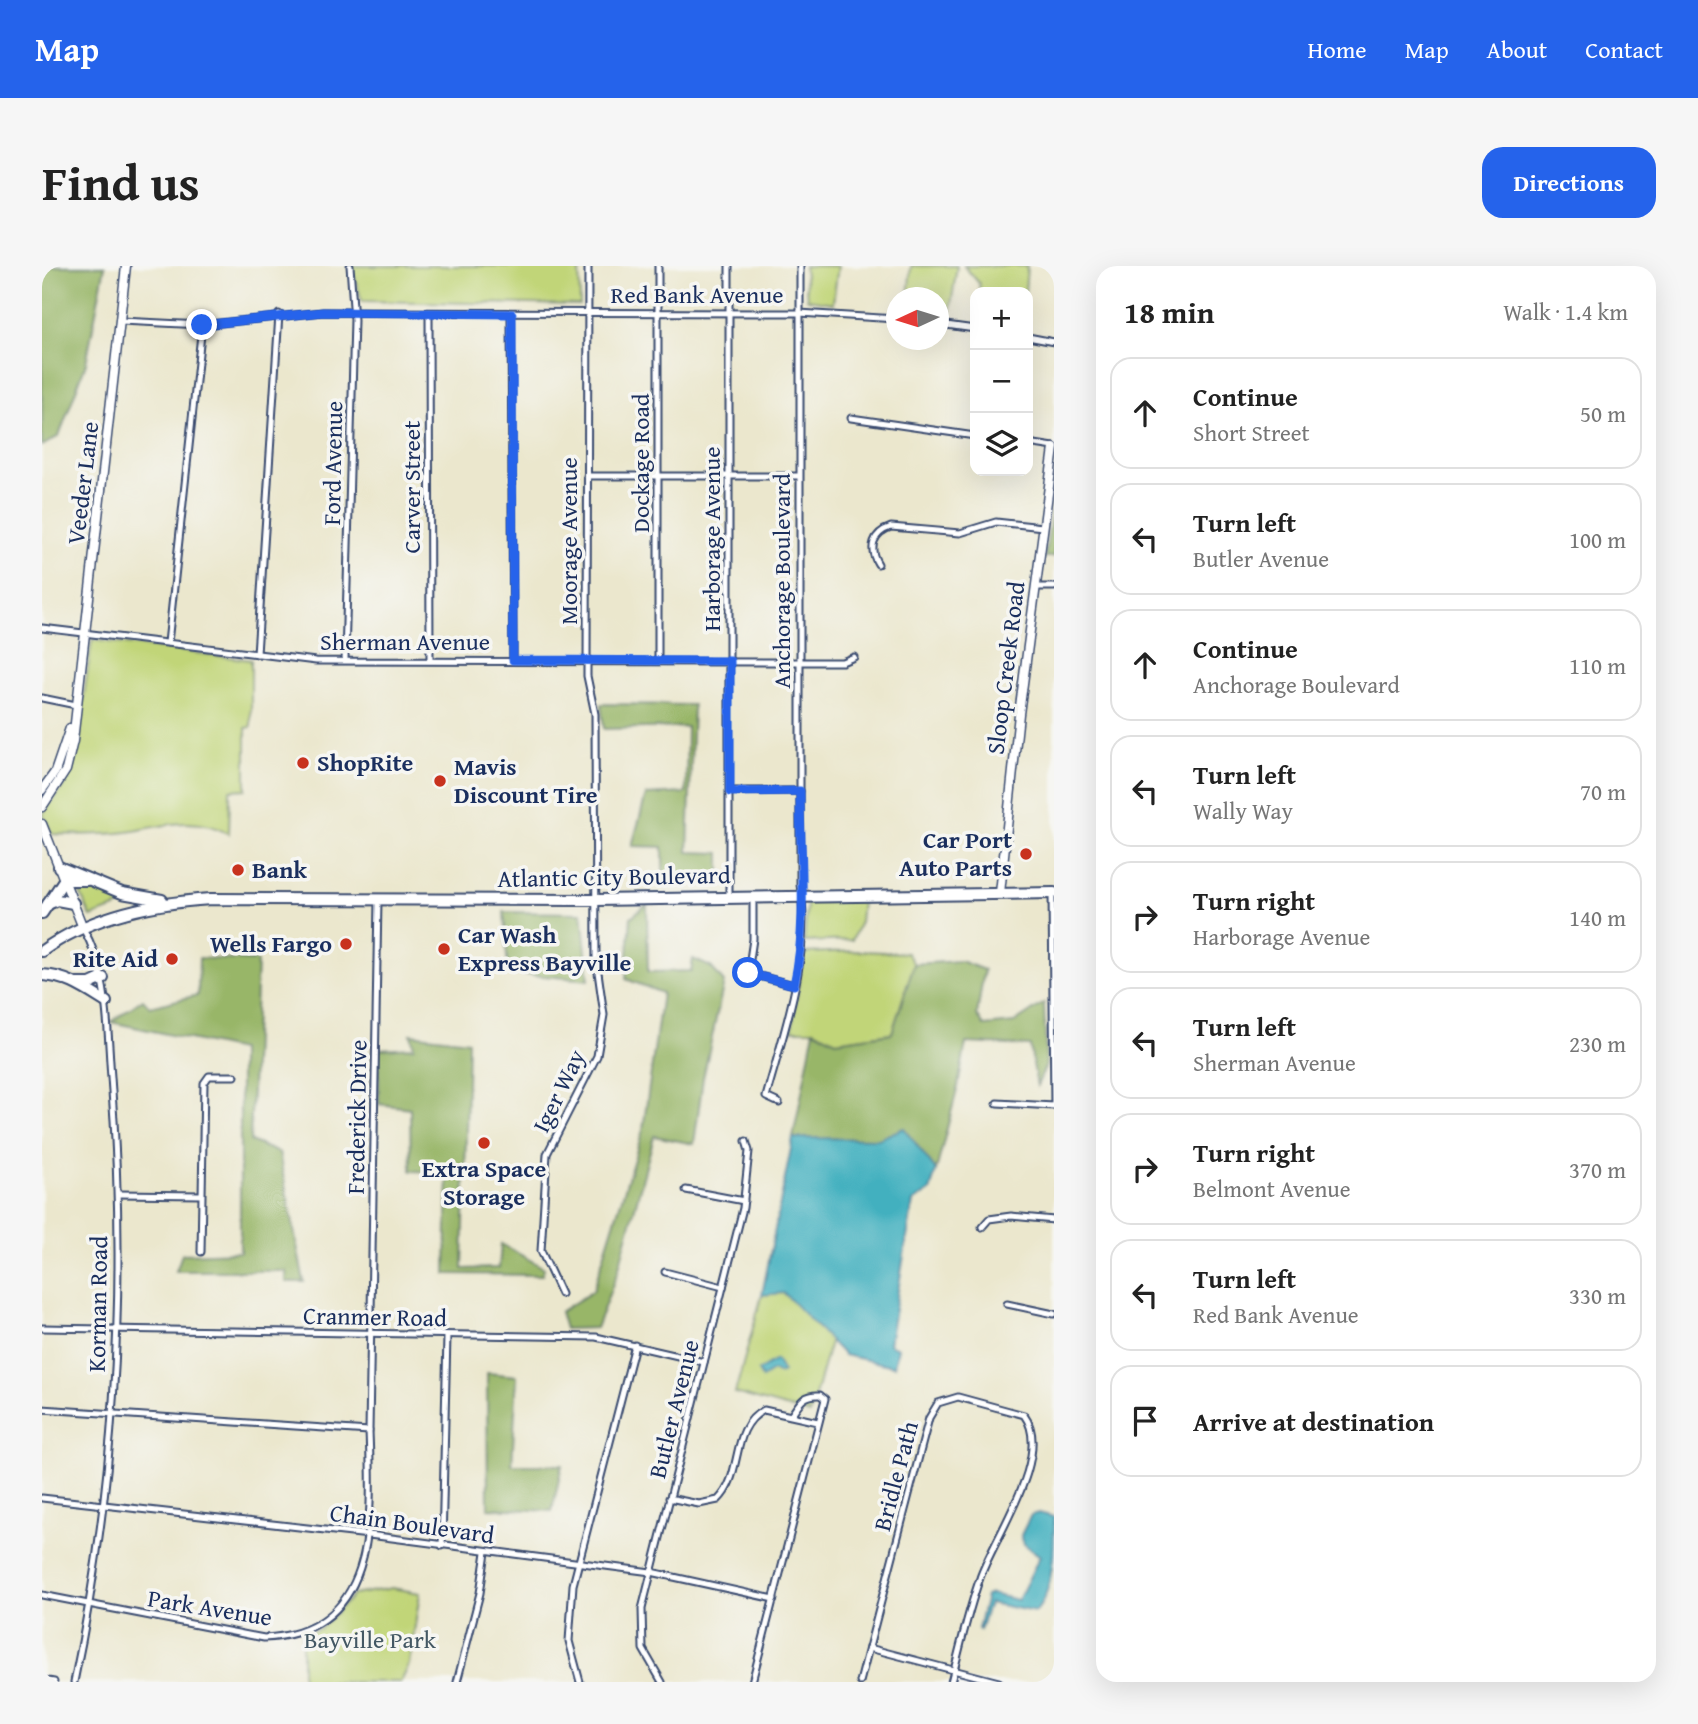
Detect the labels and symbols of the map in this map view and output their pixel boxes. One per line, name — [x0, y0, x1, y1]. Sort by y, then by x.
street label: Red Bank Avenue — [611, 277, 783, 312]
north arrow — [886, 287, 949, 350]
route end — [186, 309, 217, 340]
street label: Dockage Road — [623, 393, 658, 533]
street label: Ford Avenue — [314, 400, 351, 526]
street label: Veeder Lane — [58, 419, 107, 547]
street label: Carver Street — [394, 420, 429, 553]
street label: Harborage Avenue — [694, 446, 729, 632]
street label: Moorage Avenue — [551, 457, 586, 625]
street label: Anchorage Boulevard — [764, 473, 799, 689]
street label: Sloop Creek Road — [978, 579, 1033, 756]
street label: Sherman Avenue — [320, 624, 490, 659]
place label: ShopRite — [317, 745, 414, 780]
place label: Mavis Discount Tire — [454, 749, 598, 812]
marker: ShopRite — [295, 755, 311, 771]
marker: Mavis Discount Tire — [432, 773, 448, 789]
place label: Car Port Auto Parts — [899, 822, 1012, 885]
marker: Car Port Auto Parts — [1018, 846, 1034, 862]
place label: Bank — [252, 852, 307, 887]
street label: Atlantic City Boulevard — [497, 857, 731, 896]
marker: Bank — [230, 862, 246, 878]
place label: Car Wash Express Bayville — [458, 917, 632, 980]
place label: Wells Fargo — [210, 926, 332, 961]
marker: Wells Fargo — [338, 936, 354, 952]
place label: Rite Aid — [73, 941, 158, 976]
marker: Car Wash Express Bayville — [436, 941, 452, 957]
marker: Rite Aid — [164, 951, 180, 967]
route start — [732, 957, 763, 988]
street label: Frederick Drive — [338, 1039, 375, 1195]
street label: Iger Way — [523, 1043, 594, 1138]
marker: Extra Space Storage — [476, 1135, 492, 1151]
place label: Extra Space Storage — [422, 1151, 546, 1214]
street label: Korman Road — [79, 1235, 116, 1372]
street label: Cranmer Road — [303, 1298, 447, 1335]
street label: Butler Avenue — [639, 1336, 708, 1482]
street label: Bridle Path — [864, 1416, 927, 1535]
street label: Chain Boulevard — [328, 1495, 497, 1552]
street label: Park Avenue — [145, 1580, 275, 1635]
park label: Bayville Park — [304, 1622, 437, 1657]

